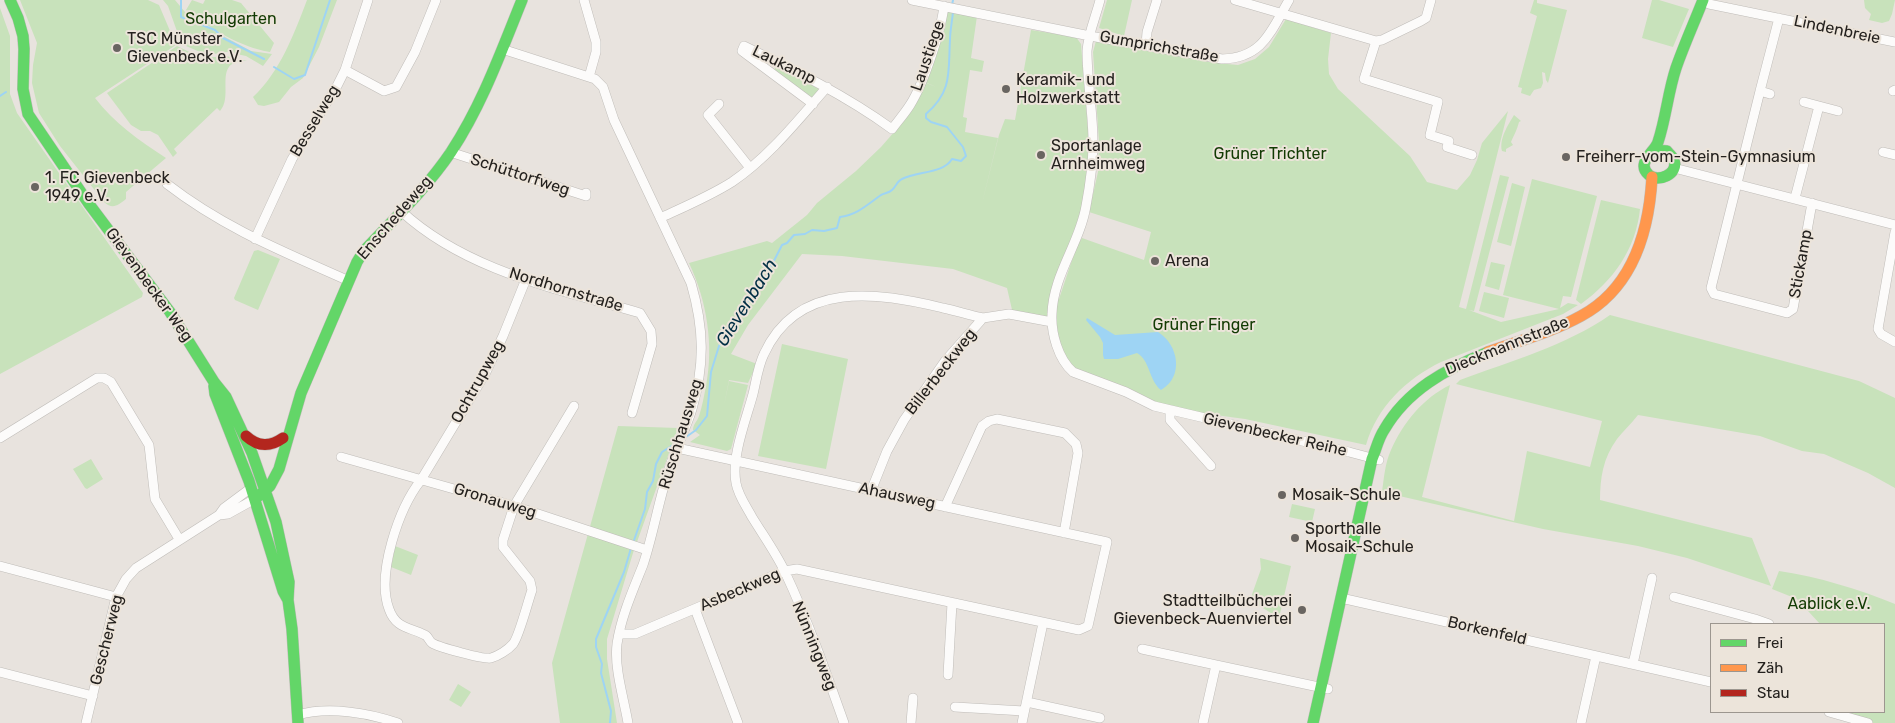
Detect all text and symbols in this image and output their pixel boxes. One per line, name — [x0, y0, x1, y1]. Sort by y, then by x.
park label: Schulgarten — [185, 9, 277, 29]
street label: Lindenbreie — [1792, 11, 1882, 49]
street label: Laustiege — [907, 18, 949, 94]
street label: Gumprichstraße — [1098, 27, 1220, 67]
place label: TSC Münster Gievenbeck e.V. — [127, 29, 242, 67]
street label: Laukamp — [749, 41, 819, 89]
marker: TSC Münster Gievenbeck e.V. — [111, 42, 123, 54]
place label: Keramik- und Holzwerkstatt — [1016, 70, 1120, 108]
street label: Besselweg — [286, 82, 344, 160]
marker: Keramik- und Holzwerkstatt — [1000, 83, 1012, 95]
place label: Sportanlage Arnheimweg — [1051, 136, 1145, 174]
park label: Grüner Trichter — [1214, 144, 1326, 164]
place label: Freiherr-vom-Stein-Gymnasium — [1576, 147, 1816, 167]
marker: Sportanlage Arnheimweg — [1035, 149, 1047, 161]
street label: Schüttorfweg — [468, 150, 572, 200]
marker: Freiherr-vom-Stein-Gymnasium — [1560, 151, 1572, 163]
place label: 1. FC Gievenbeck 1949 e.V. — [45, 168, 170, 206]
street label: Enschedeweg — [353, 172, 437, 264]
marker: 1. FC Gievenbeck 1949 e.V. — [29, 181, 41, 193]
street label: Gievenbecker Weg — [101, 224, 197, 346]
street label: Stickamp — [1786, 228, 1816, 300]
place label: Arena — [1165, 251, 1209, 271]
water label: Gievenbach — [712, 255, 782, 351]
marker: Arena — [1149, 255, 1161, 267]
street label: Nordhornstraße — [507, 264, 625, 316]
street label: Dieckmannstraße — [1443, 313, 1571, 379]
park label: Grüner Finger — [1153, 315, 1255, 335]
street label: Billerbeckweg — [901, 325, 981, 419]
street label: Ochtrupweg — [447, 337, 509, 427]
street label: Rüschhausweg — [655, 377, 707, 491]
street label: Gievenbecker Reihe — [1201, 409, 1349, 461]
street label: Gronauweg — [451, 479, 539, 523]
street label: Ahausweg — [857, 479, 937, 513]
place label: Mosaik-Schule — [1292, 485, 1401, 505]
marker: Mosaik-Schule — [1276, 489, 1288, 501]
place label: Sporthalle Mosaik-Schule — [1305, 519, 1414, 557]
marker: Sporthalle Mosaik-Schule — [1289, 532, 1301, 544]
street label: Asbeckweg — [697, 564, 783, 616]
place label: Stadtteilbücherei Gievenbeck-Auenviertel — [1114, 591, 1292, 629]
street label: Gescherweg — [86, 593, 128, 687]
park label: Aablick e.V. — [1787, 594, 1871, 614]
street label: Nünningweg — [787, 599, 841, 693]
marker: Stadtteilbücherei Gievenbeck-Auenviertel — [1296, 604, 1308, 616]
street label: Borkenfeld — [1446, 613, 1528, 649]
legend — [1710, 623, 1885, 713]
text: Frei — [1757, 634, 1783, 652]
text: Zäh — [1757, 659, 1783, 677]
text: Stau — [1757, 684, 1790, 702]

